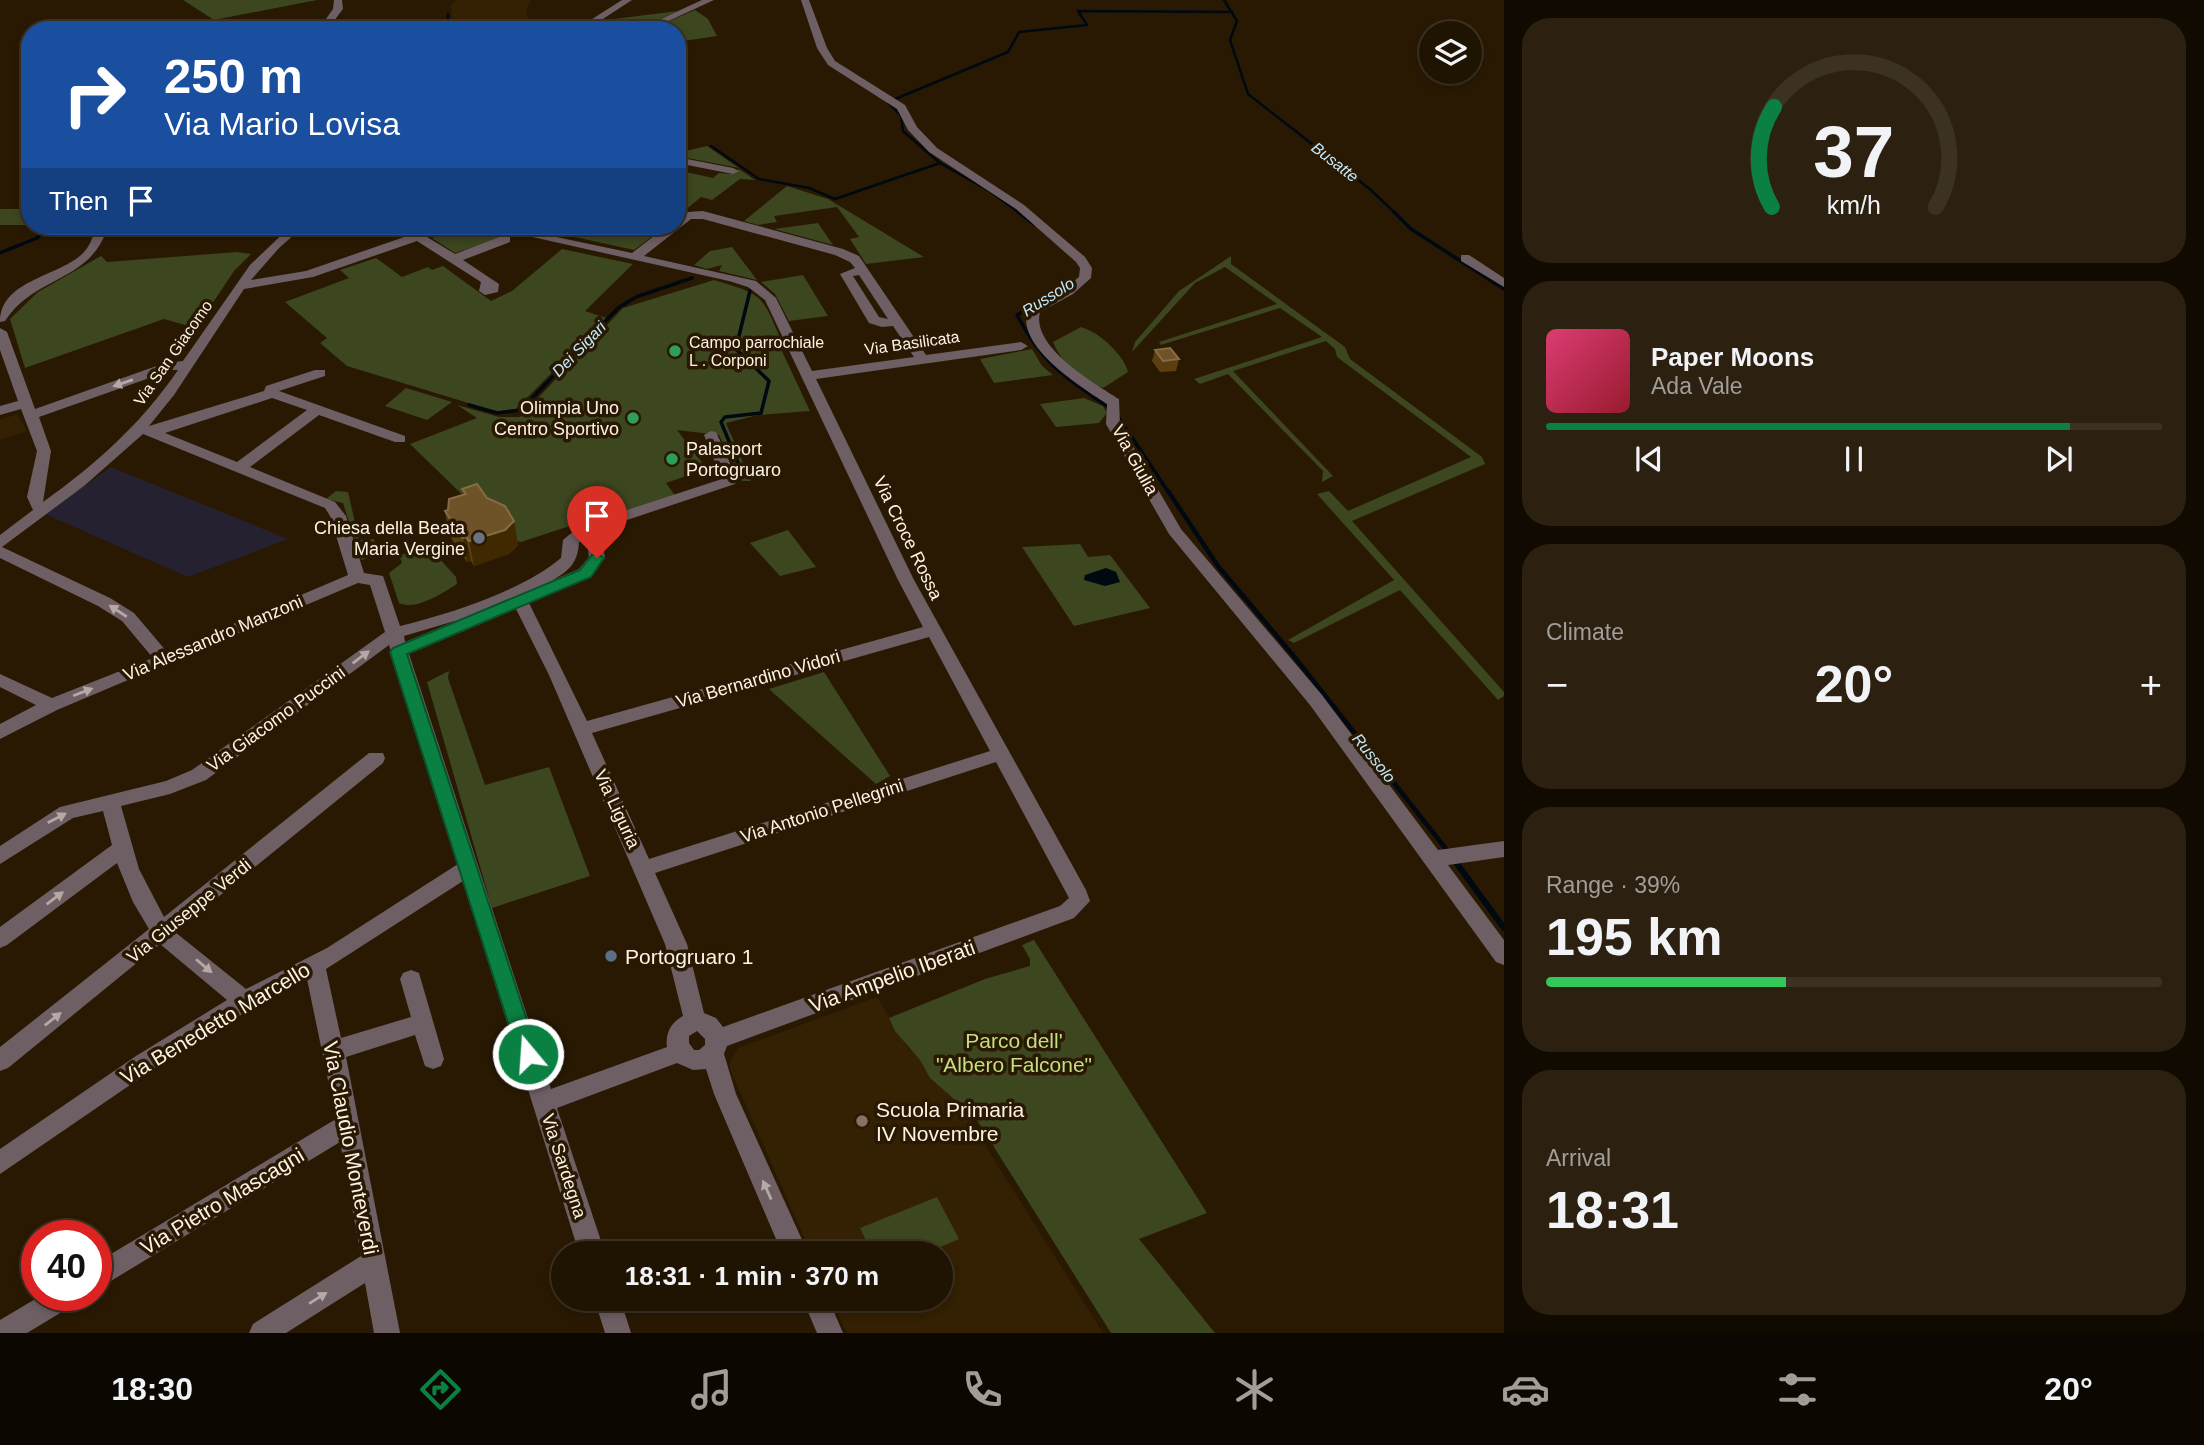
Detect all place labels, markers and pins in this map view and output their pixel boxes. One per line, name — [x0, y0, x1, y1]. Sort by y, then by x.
place label: Campo parrochiale L . Corponi — [689, 334, 824, 369]
marker: Campo parrochiale L . Corponi — [667, 343, 683, 359]
place label: Olimpia Uno Centro Sportivo — [494, 398, 619, 439]
marker: Olimpia Uno Centro Sportivo — [625, 410, 641, 426]
place label: Palasport Portogruaro — [686, 439, 781, 480]
marker: Palasport Portogruaro — [664, 451, 680, 467]
pin — [567, 486, 627, 558]
place label: Chiesa della Beata Maria Vergine — [314, 518, 466, 559]
marker: Chiesa della Beata Maria Vergine — [471, 530, 487, 546]
place label: Portogruaro 1 — [625, 945, 753, 968]
marker: Portogruaro 1 — [603, 948, 619, 964]
place label: Scuola Primaria IV Novembre — [876, 1098, 1025, 1145]
marker: Scuola Primaria IV Novembre — [854, 1113, 870, 1129]

